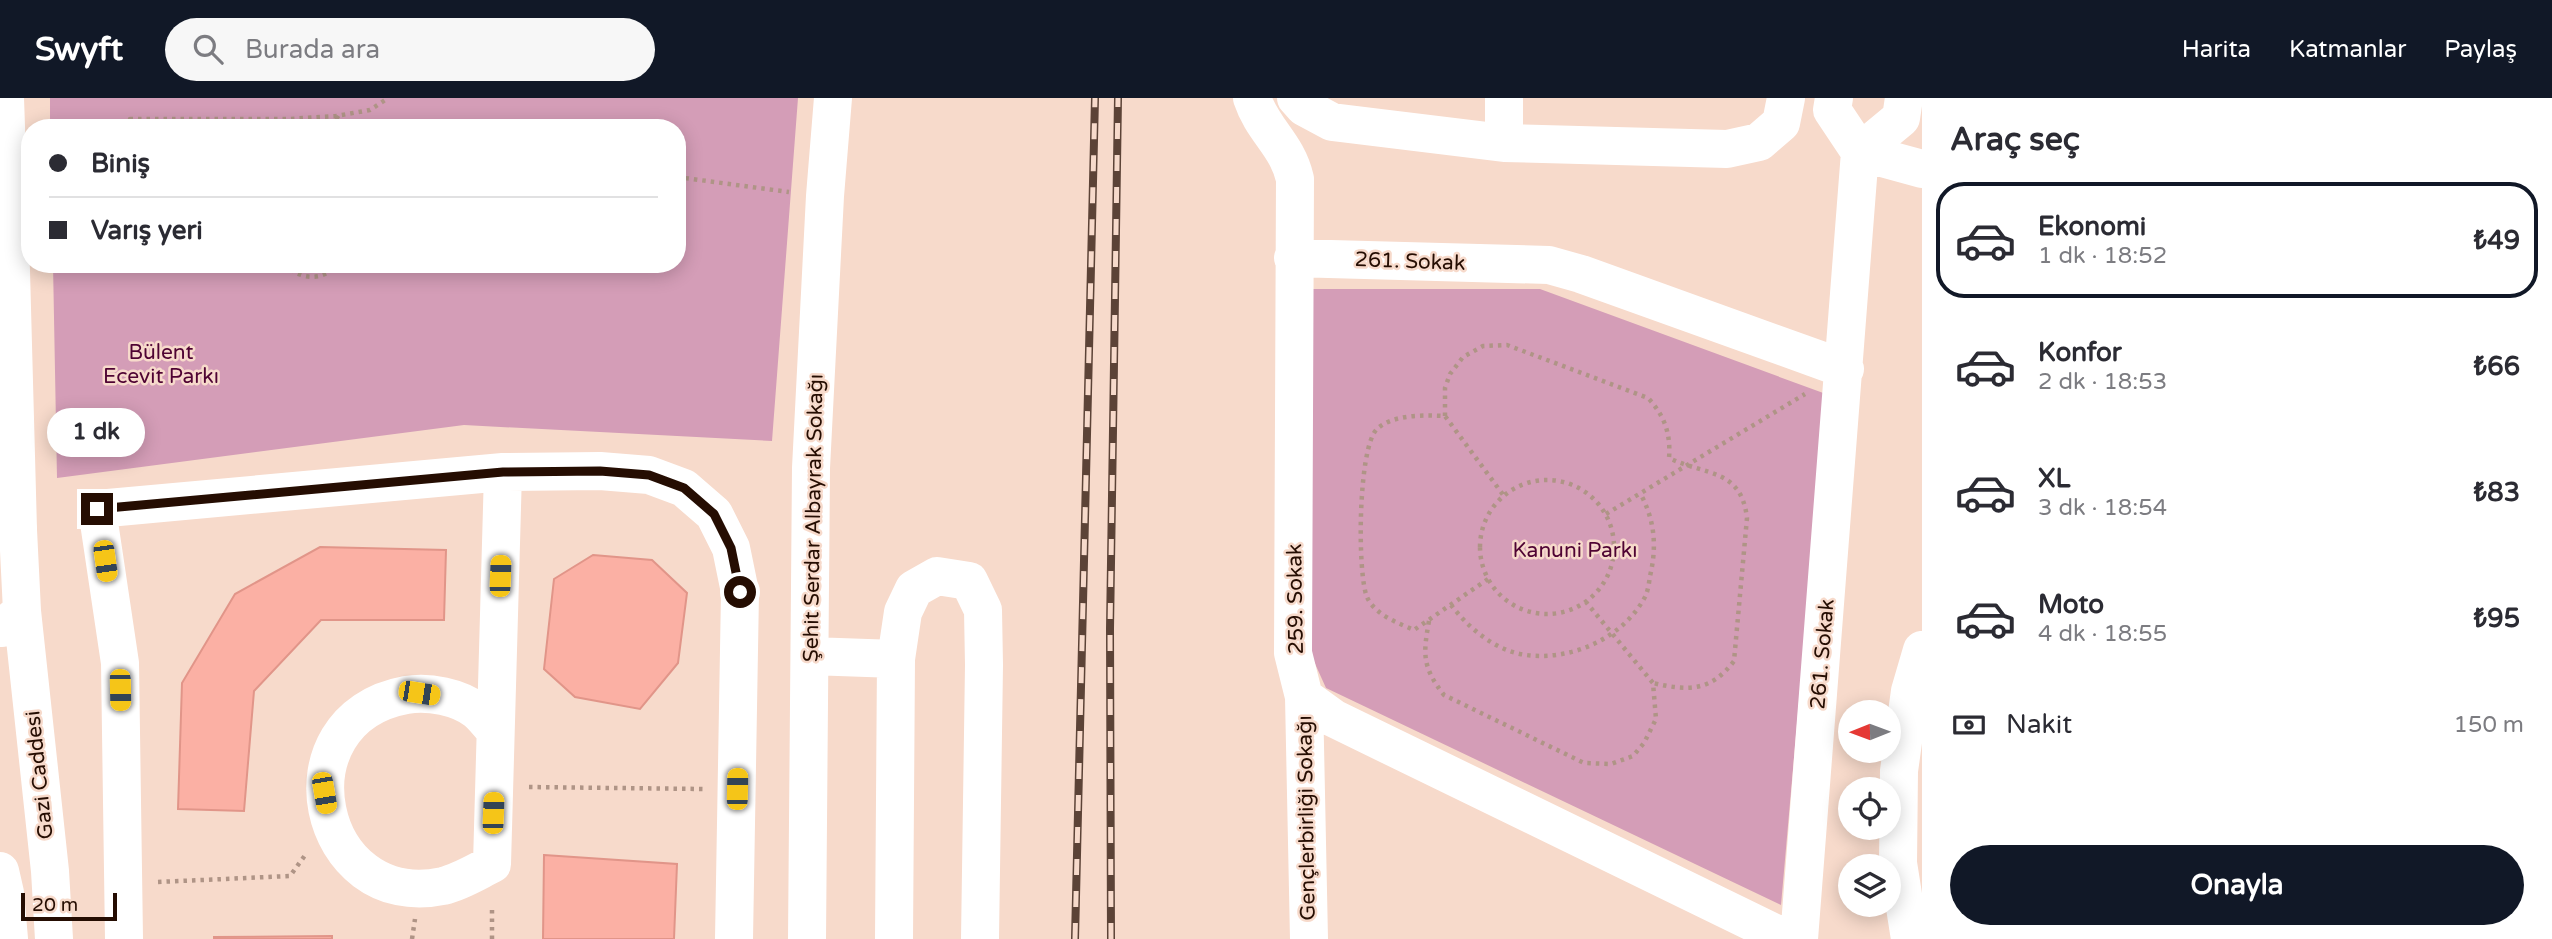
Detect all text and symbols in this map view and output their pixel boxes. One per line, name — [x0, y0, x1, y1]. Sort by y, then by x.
search box — [165, 18, 655, 81]
text: Swyft — [35, 30, 123, 69]
icon: search — [189, 30, 227, 68]
text: Burada ara — [245, 34, 380, 65]
text: Harita — [2182, 35, 2251, 64]
text: Katmanlar — [2289, 35, 2406, 64]
text: Paylaş — [2444, 35, 2517, 64]
text: Araç seç — [1950, 121, 2080, 159]
text: Biniş — [91, 148, 150, 179]
icon: car — [1954, 209, 2017, 272]
text: Ekonomi — [2038, 211, 2146, 242]
text: Varış yeri — [91, 215, 203, 246]
text: ₺49 — [2474, 225, 2520, 256]
text: 1 dk · 18:52 — [2038, 242, 2167, 270]
street label: 261. Sokak — [1354, 247, 1466, 276]
icon: car — [1954, 335, 2017, 398]
text: Konfor — [2038, 337, 2122, 368]
park label: Bülent Ecevit Parkı — [103, 340, 219, 389]
text: ₺66 — [2474, 351, 2520, 382]
text: 2 dk · 18:53 — [2038, 368, 2167, 396]
street label: Şehit Serdar Albayrak Sokağı — [798, 374, 829, 662]
callout: 1 dk — [48, 408, 146, 456]
text: 1 dk — [72, 418, 120, 446]
icon: car — [1954, 461, 2017, 524]
text: XL — [2038, 463, 2070, 494]
text: ₺83 — [2474, 477, 2520, 508]
route end — [81, 493, 113, 525]
text: 3 dk · 18:54 — [2038, 494, 2167, 522]
park label: Kanuni Parkı — [1513, 538, 1637, 563]
car — [92, 539, 119, 583]
street label: 259. Sokak — [1282, 543, 1309, 655]
car — [489, 555, 512, 597]
route start — [724, 576, 756, 608]
icon: car — [1954, 587, 2017, 650]
text: Moto — [2038, 589, 2104, 620]
street label: 261. Sokak — [1805, 598, 1840, 710]
text: ₺95 — [2474, 603, 2520, 634]
text: 4 dk · 18:55 — [2038, 620, 2167, 648]
car — [110, 669, 131, 711]
car — [397, 679, 442, 707]
north arrow — [1838, 700, 1900, 763]
map controls — [1838, 700, 1901, 917]
icon: cash — [1950, 706, 1988, 744]
text: Nakit — [2006, 709, 2072, 740]
street label: Gazi Caddesi — [20, 710, 59, 840]
text: 150 m — [2454, 711, 2524, 739]
street label: Gençlerbirliği Sokağı — [1292, 715, 1321, 921]
car — [727, 768, 748, 810]
car — [311, 770, 338, 816]
button: locate — [1838, 777, 1901, 840]
car — [482, 792, 505, 834]
button: Onayla — [1950, 845, 2524, 925]
button: layers — [1838, 854, 1901, 917]
scale bar — [21, 890, 117, 922]
text: 20 m — [32, 894, 78, 916]

